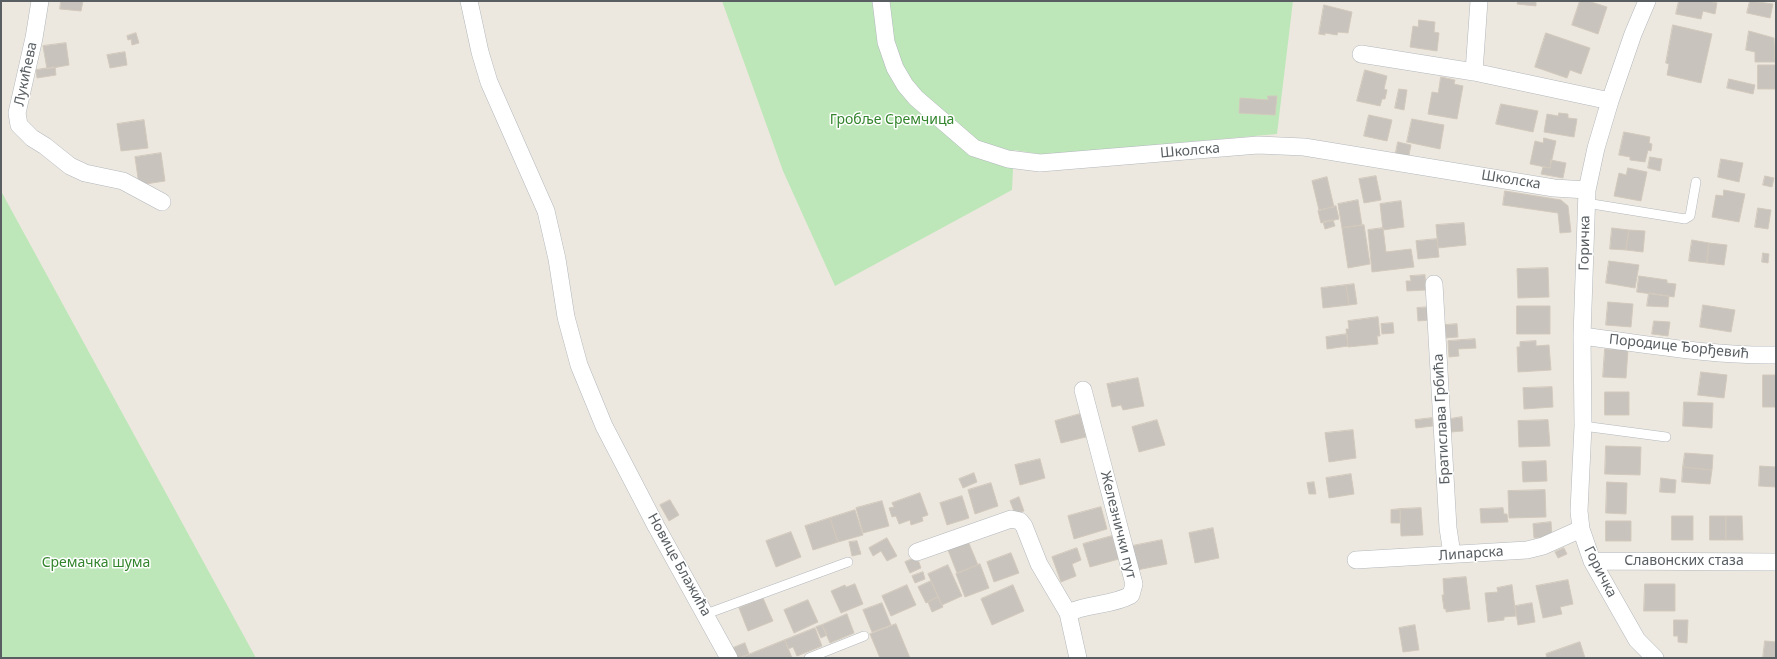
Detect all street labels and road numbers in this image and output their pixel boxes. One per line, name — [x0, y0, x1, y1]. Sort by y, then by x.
street label: Лукићева — [11, 40, 41, 108]
street label: Школска — [1159, 140, 1221, 162]
street label: Школска — [1480, 167, 1542, 193]
street label: Горичка — [1576, 215, 1594, 271]
street label: Породице Ђорђевић — [1608, 331, 1750, 363]
street label: Братислава Грбића — [1430, 353, 1454, 485]
street label: Железнички пут — [1097, 469, 1139, 581]
street label: Новице Блажића — [644, 511, 714, 619]
street label: Липарска — [1438, 543, 1504, 565]
street label: Горичка — [1580, 544, 1620, 600]
street label: Славонских стаза — [1624, 553, 1744, 569]

